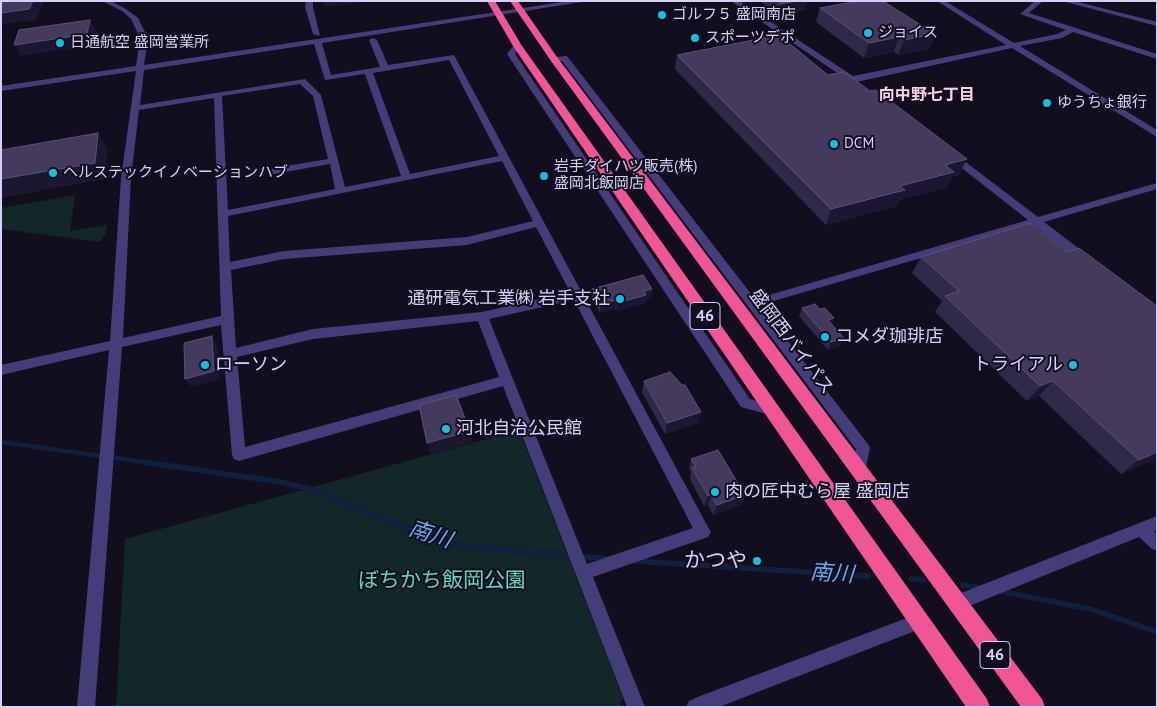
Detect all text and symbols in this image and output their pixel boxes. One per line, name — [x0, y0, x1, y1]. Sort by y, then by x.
place label: ゴルフ５ 盛岡南店 — [672, 6, 796, 24]
marker: ゴルフ５ 盛岡南店 — [656, 9, 668, 21]
place label: ジョイス — [878, 24, 938, 42]
marker: ジョイス — [862, 27, 874, 39]
place label: スポーツデポ — [705, 29, 795, 47]
marker: スポーツデポ — [689, 32, 701, 44]
place label: 日通航空 盛岡営業所 — [70, 34, 209, 52]
marker: 日通航空 盛岡営業所 — [54, 37, 66, 49]
district label: 向中野七丁目 — [879, 85, 975, 105]
place label: ゆうちょ銀行 — [1057, 94, 1147, 112]
marker: ゆうちょ銀行 — [1041, 97, 1053, 109]
place label: DCM — [844, 135, 874, 153]
marker: DCM — [828, 138, 840, 150]
place label: 岩手ダイハツ販売(株) 盛岡北飯岡店 — [554, 158, 697, 193]
place label: ヘルステックイノベーションハブ — [63, 164, 288, 182]
marker: ヘルステックイノベーションハブ — [47, 167, 59, 179]
marker: 岩手ダイハツ販売(株) 盛岡北飯岡店 — [538, 170, 550, 182]
street label: 盛岡西バイパス — [744, 285, 838, 399]
place label: 通研電気工業㈱ 岩手支社 — [407, 288, 610, 310]
marker: 通研電気工業㈱ 岩手支社 — [614, 293, 626, 305]
road number: 46 — [690, 302, 720, 330]
place label: コメダ珈琲店 — [835, 326, 943, 348]
marker: コメダ珈琲店 — [819, 331, 831, 343]
place label: ローソン — [215, 354, 287, 376]
place label: トライアル — [973, 354, 1063, 376]
marker: ローソン — [199, 359, 211, 371]
marker: トライアル — [1067, 359, 1079, 371]
place label: 河北自治公民館 — [456, 418, 582, 440]
marker: 河北自治公民館 — [440, 423, 452, 435]
place label: 肉の匠中むら屋 盛岡店 — [725, 481, 910, 503]
marker: 肉の匠中むら屋 盛岡店 — [709, 486, 721, 498]
water label: 南川 — [405, 516, 455, 554]
place label: かつや — [684, 548, 747, 574]
marker: かつや — [751, 555, 763, 567]
water label: 南川 — [809, 559, 855, 589]
park label: ぼちかち飯岡公園 — [358, 568, 526, 594]
road number: 46 — [980, 642, 1010, 668]

